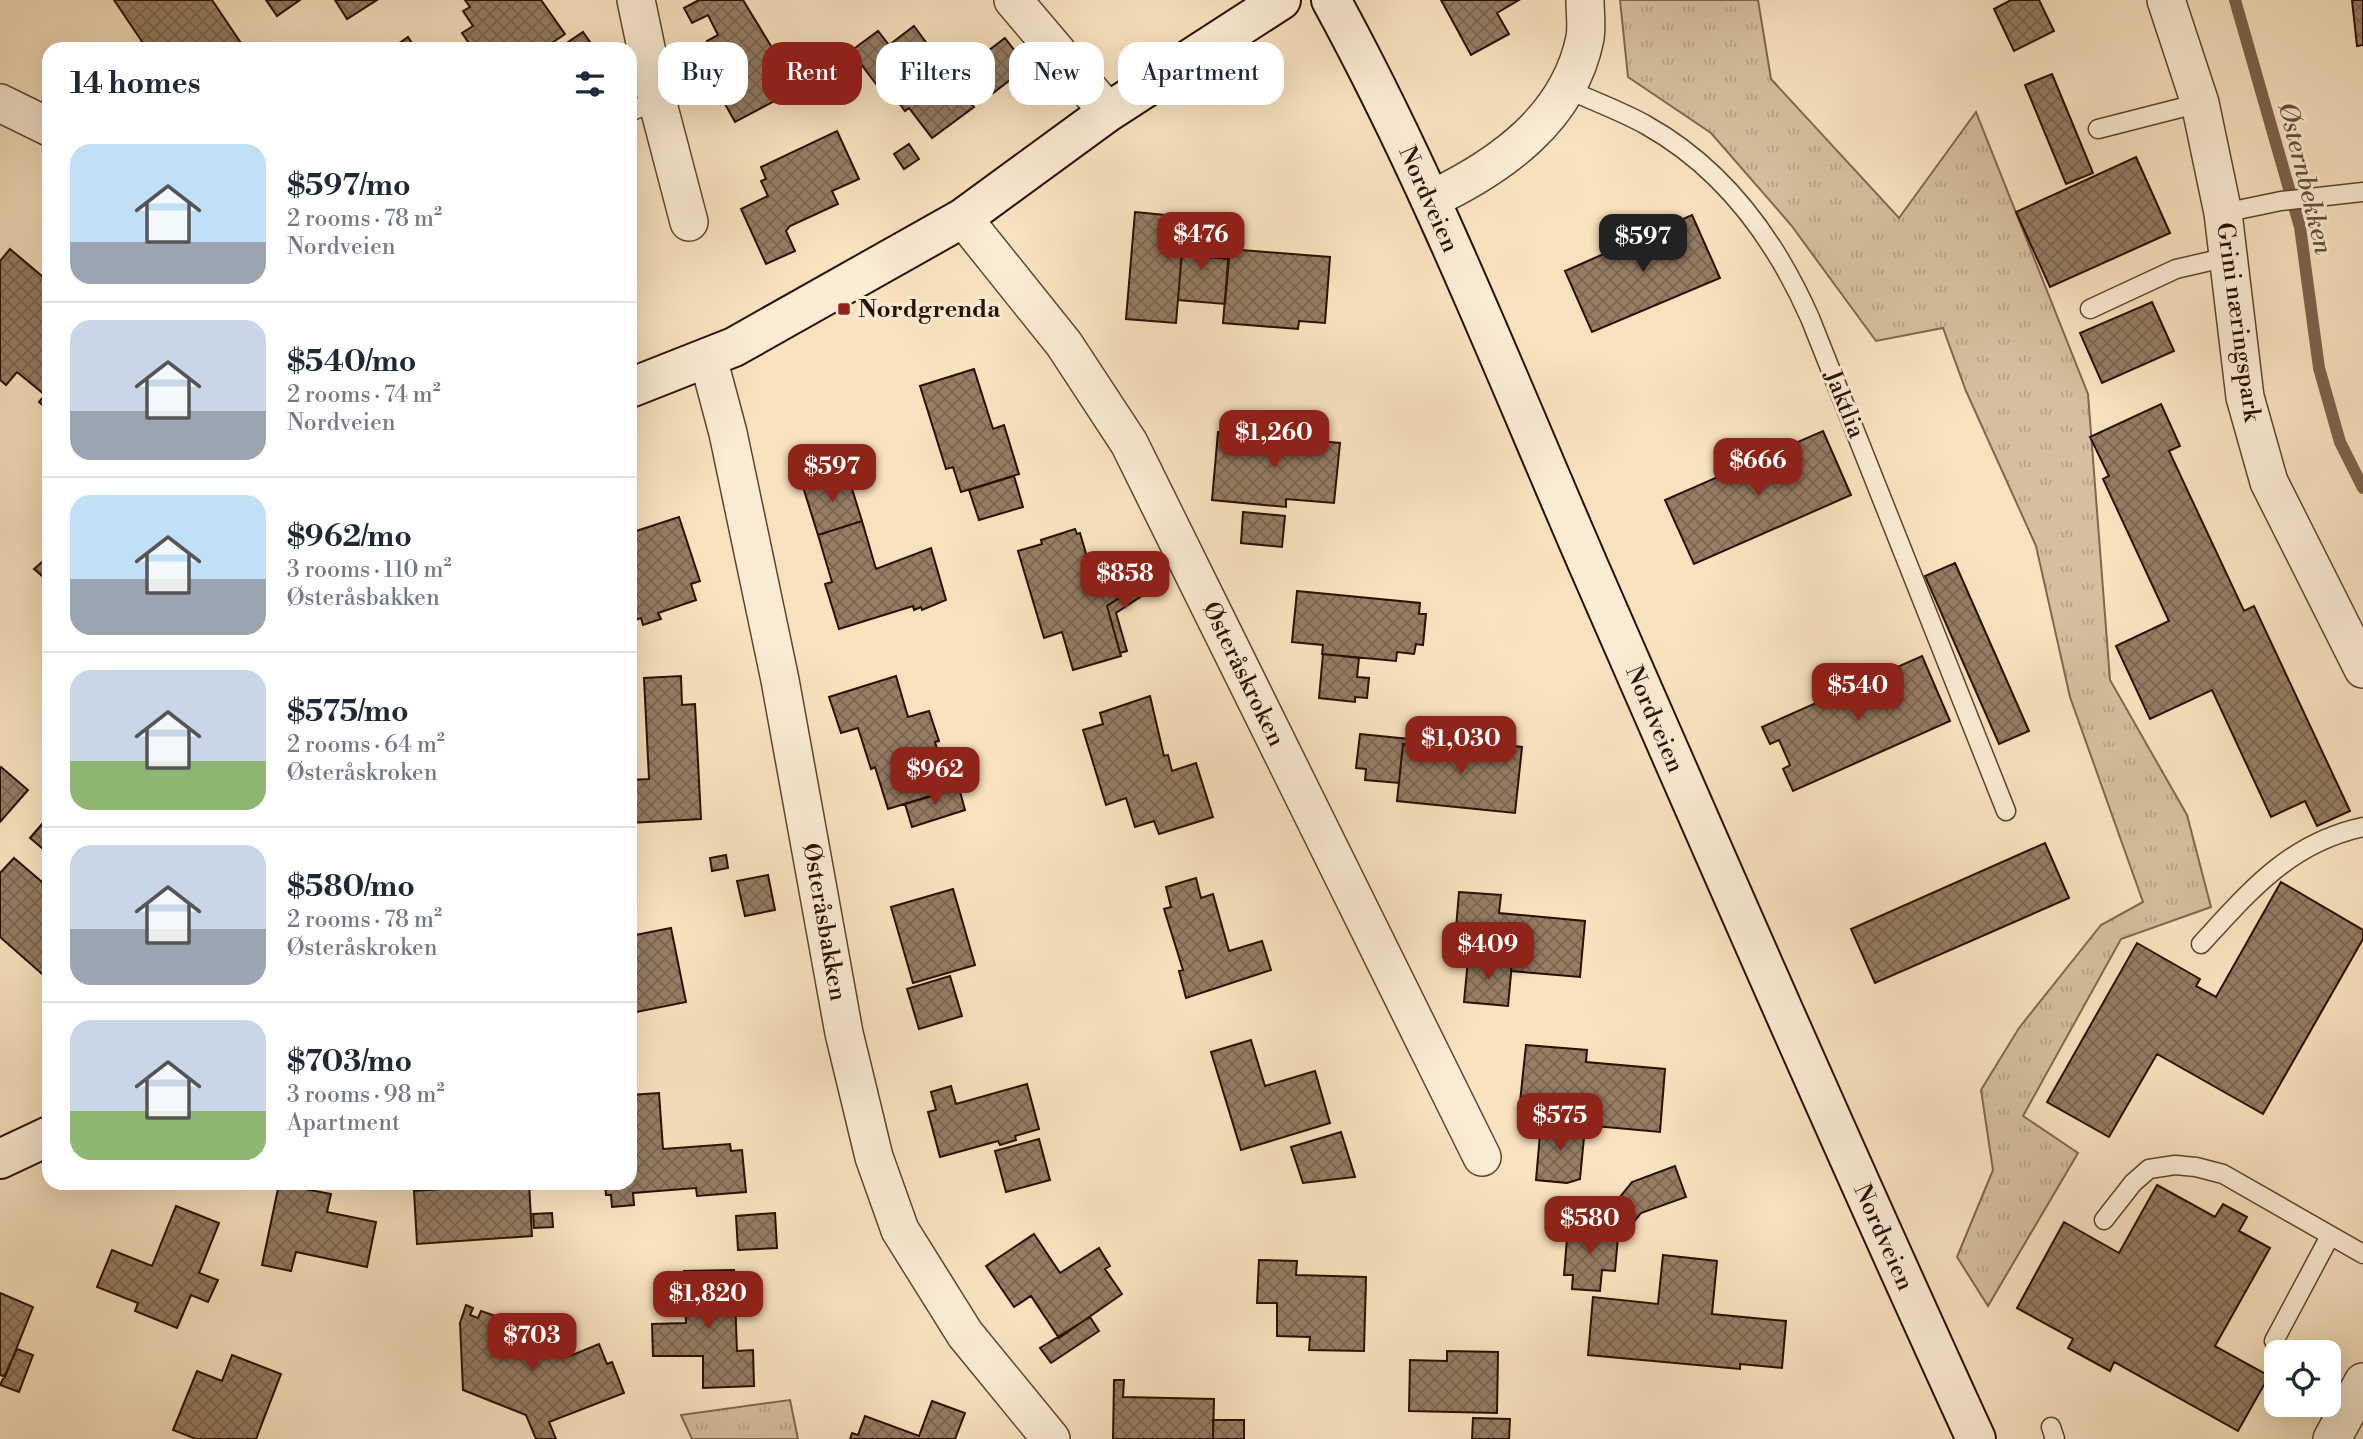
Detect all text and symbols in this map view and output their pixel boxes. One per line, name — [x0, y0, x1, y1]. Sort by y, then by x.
chip: Buy — [658, 42, 748, 105]
chip: Rent — [762, 42, 862, 105]
chip: Filters — [876, 42, 995, 105]
chip: New — [1009, 42, 1104, 105]
chip: Apartment — [1118, 42, 1284, 105]
text: 14 homes — [70, 65, 201, 103]
icon: filters — [571, 65, 609, 103]
water label: Østernbekken — [2271, 99, 2339, 258]
street label: Nordveien — [1391, 142, 1465, 257]
text: $597/mo — [287, 167, 411, 205]
icon: home — [126, 172, 210, 256]
text: 2 rooms · 78 m² — [287, 205, 442, 233]
pin: $476 — [1160, 212, 1242, 272]
pin: $597 — [1602, 215, 1684, 274]
text: $476 — [1173, 221, 1229, 249]
street label: Grini næringspark — [2209, 221, 2267, 425]
text: $597 — [1615, 223, 1671, 251]
text: Nordveien — [287, 233, 395, 261]
place label: Nordgrenda — [858, 295, 1001, 325]
marker: Nordgrenda — [836, 301, 852, 317]
text: $540/mo — [287, 343, 416, 381]
icon: home — [126, 348, 210, 432]
street label: Jaktlia — [1817, 365, 1872, 444]
text: 2 rooms · 74 m² — [287, 381, 441, 409]
text: Nordveien — [287, 409, 395, 437]
pin: $1,260 — [1217, 410, 1331, 470]
text: $1,260 — [1235, 419, 1313, 447]
pin: $666 — [1717, 438, 1799, 498]
pin: $597 — [791, 444, 873, 504]
text: $666 — [1729, 447, 1787, 475]
text: $597 — [804, 453, 860, 481]
text: $962/mo — [287, 518, 412, 556]
icon: home — [126, 523, 210, 607]
pin: $858 — [1084, 552, 1166, 611]
text: 3 rooms · 110 m² — [287, 556, 451, 584]
text: $858 — [1096, 560, 1154, 588]
text: Østeråsbakken — [287, 584, 440, 612]
street label: Østeråskroken — [1195, 597, 1291, 752]
street label: Nordveien — [1618, 661, 1690, 777]
pin: $540 — [1817, 664, 1899, 723]
text: $540 — [1828, 672, 1888, 700]
text: $575/mo — [287, 693, 409, 731]
icon: home — [126, 698, 210, 782]
pin: $1,030 — [1404, 716, 1518, 776]
text: $1,030 — [1421, 725, 1501, 753]
text: 2 rooms · 64 m² — [287, 731, 445, 759]
pin: $962 — [894, 748, 976, 807]
text: $962 — [906, 756, 964, 784]
text: Østeråskroken — [287, 759, 437, 787]
street label: Østeråsbakken — [795, 841, 853, 1003]
text: $580/mo — [287, 868, 415, 906]
icon: home — [126, 873, 210, 957]
text: 2 rooms · 78 m² — [287, 906, 442, 934]
pin: $409 — [1447, 922, 1529, 982]
text: $409 — [1458, 931, 1518, 959]
text: Østeråskroken — [287, 934, 437, 962]
text: $703/mo — [287, 1043, 412, 1081]
icon: home — [126, 1048, 210, 1132]
text: 3 rooms · 98 m² — [287, 1081, 444, 1109]
pin: $575 — [1519, 1094, 1601, 1153]
text: $575 — [1533, 1102, 1587, 1130]
text: Apartment — [287, 1109, 400, 1137]
street label: Nordveien — [1846, 1180, 1920, 1295]
pin: $580 — [1549, 1196, 1631, 1256]
text: $580 — [1560, 1205, 1620, 1233]
pin: $1,820 — [651, 1272, 765, 1331]
text: $1,820 — [669, 1280, 747, 1308]
pin: $703 — [491, 1314, 573, 1373]
text: $703 — [503, 1322, 561, 1350]
map controls — [2264, 1340, 2341, 1417]
button: locate — [2264, 1340, 2341, 1417]

